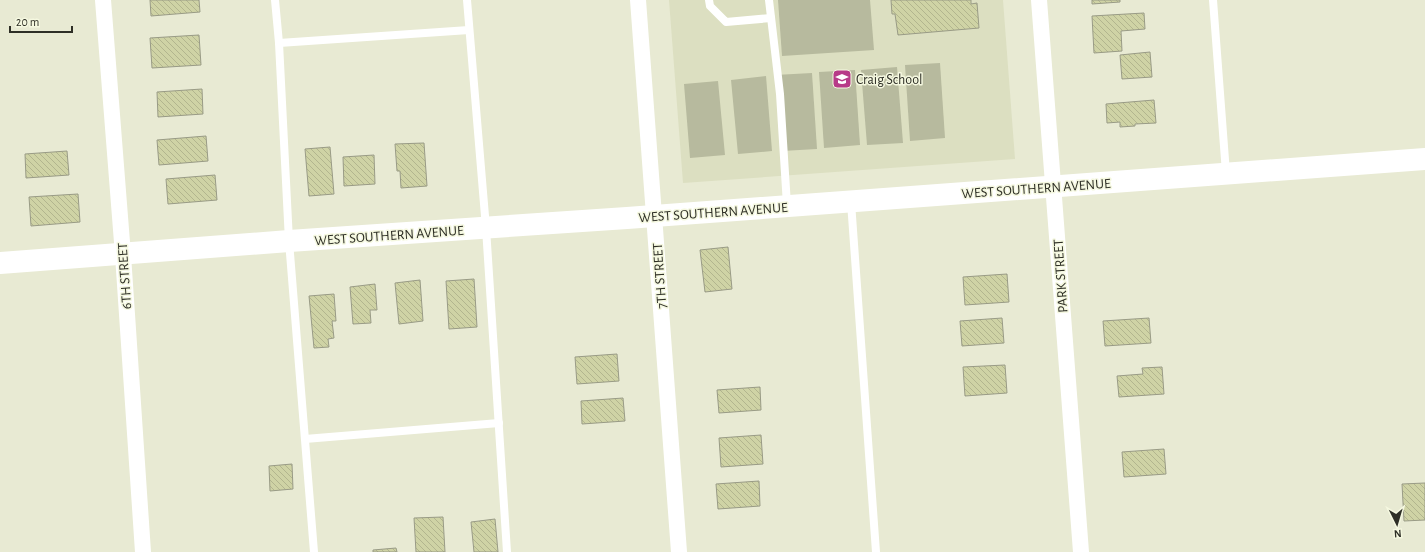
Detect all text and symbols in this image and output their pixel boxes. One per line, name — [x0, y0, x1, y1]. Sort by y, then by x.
scale bar — [10, 8, 72, 34]
text: 20 m — [16, 16, 39, 28]
school or university icon: Craig School — [831, 68, 853, 90]
place label: Craig School — [856, 73, 923, 87]
street label: WEST SOUTHERN AVENUE — [961, 177, 1111, 201]
street label: WEST SOUTHERN AVENUE — [638, 201, 788, 225]
street label: WEST SOUTHERN AVENUE — [314, 224, 464, 248]
street label: PARK STREET — [1051, 239, 1071, 313]
street label: 6TH STREET — [116, 242, 134, 310]
street label: 7TH STREET — [651, 242, 669, 309]
north arrow — [1377, 504, 1417, 544]
text: N — [1394, 528, 1402, 539]

